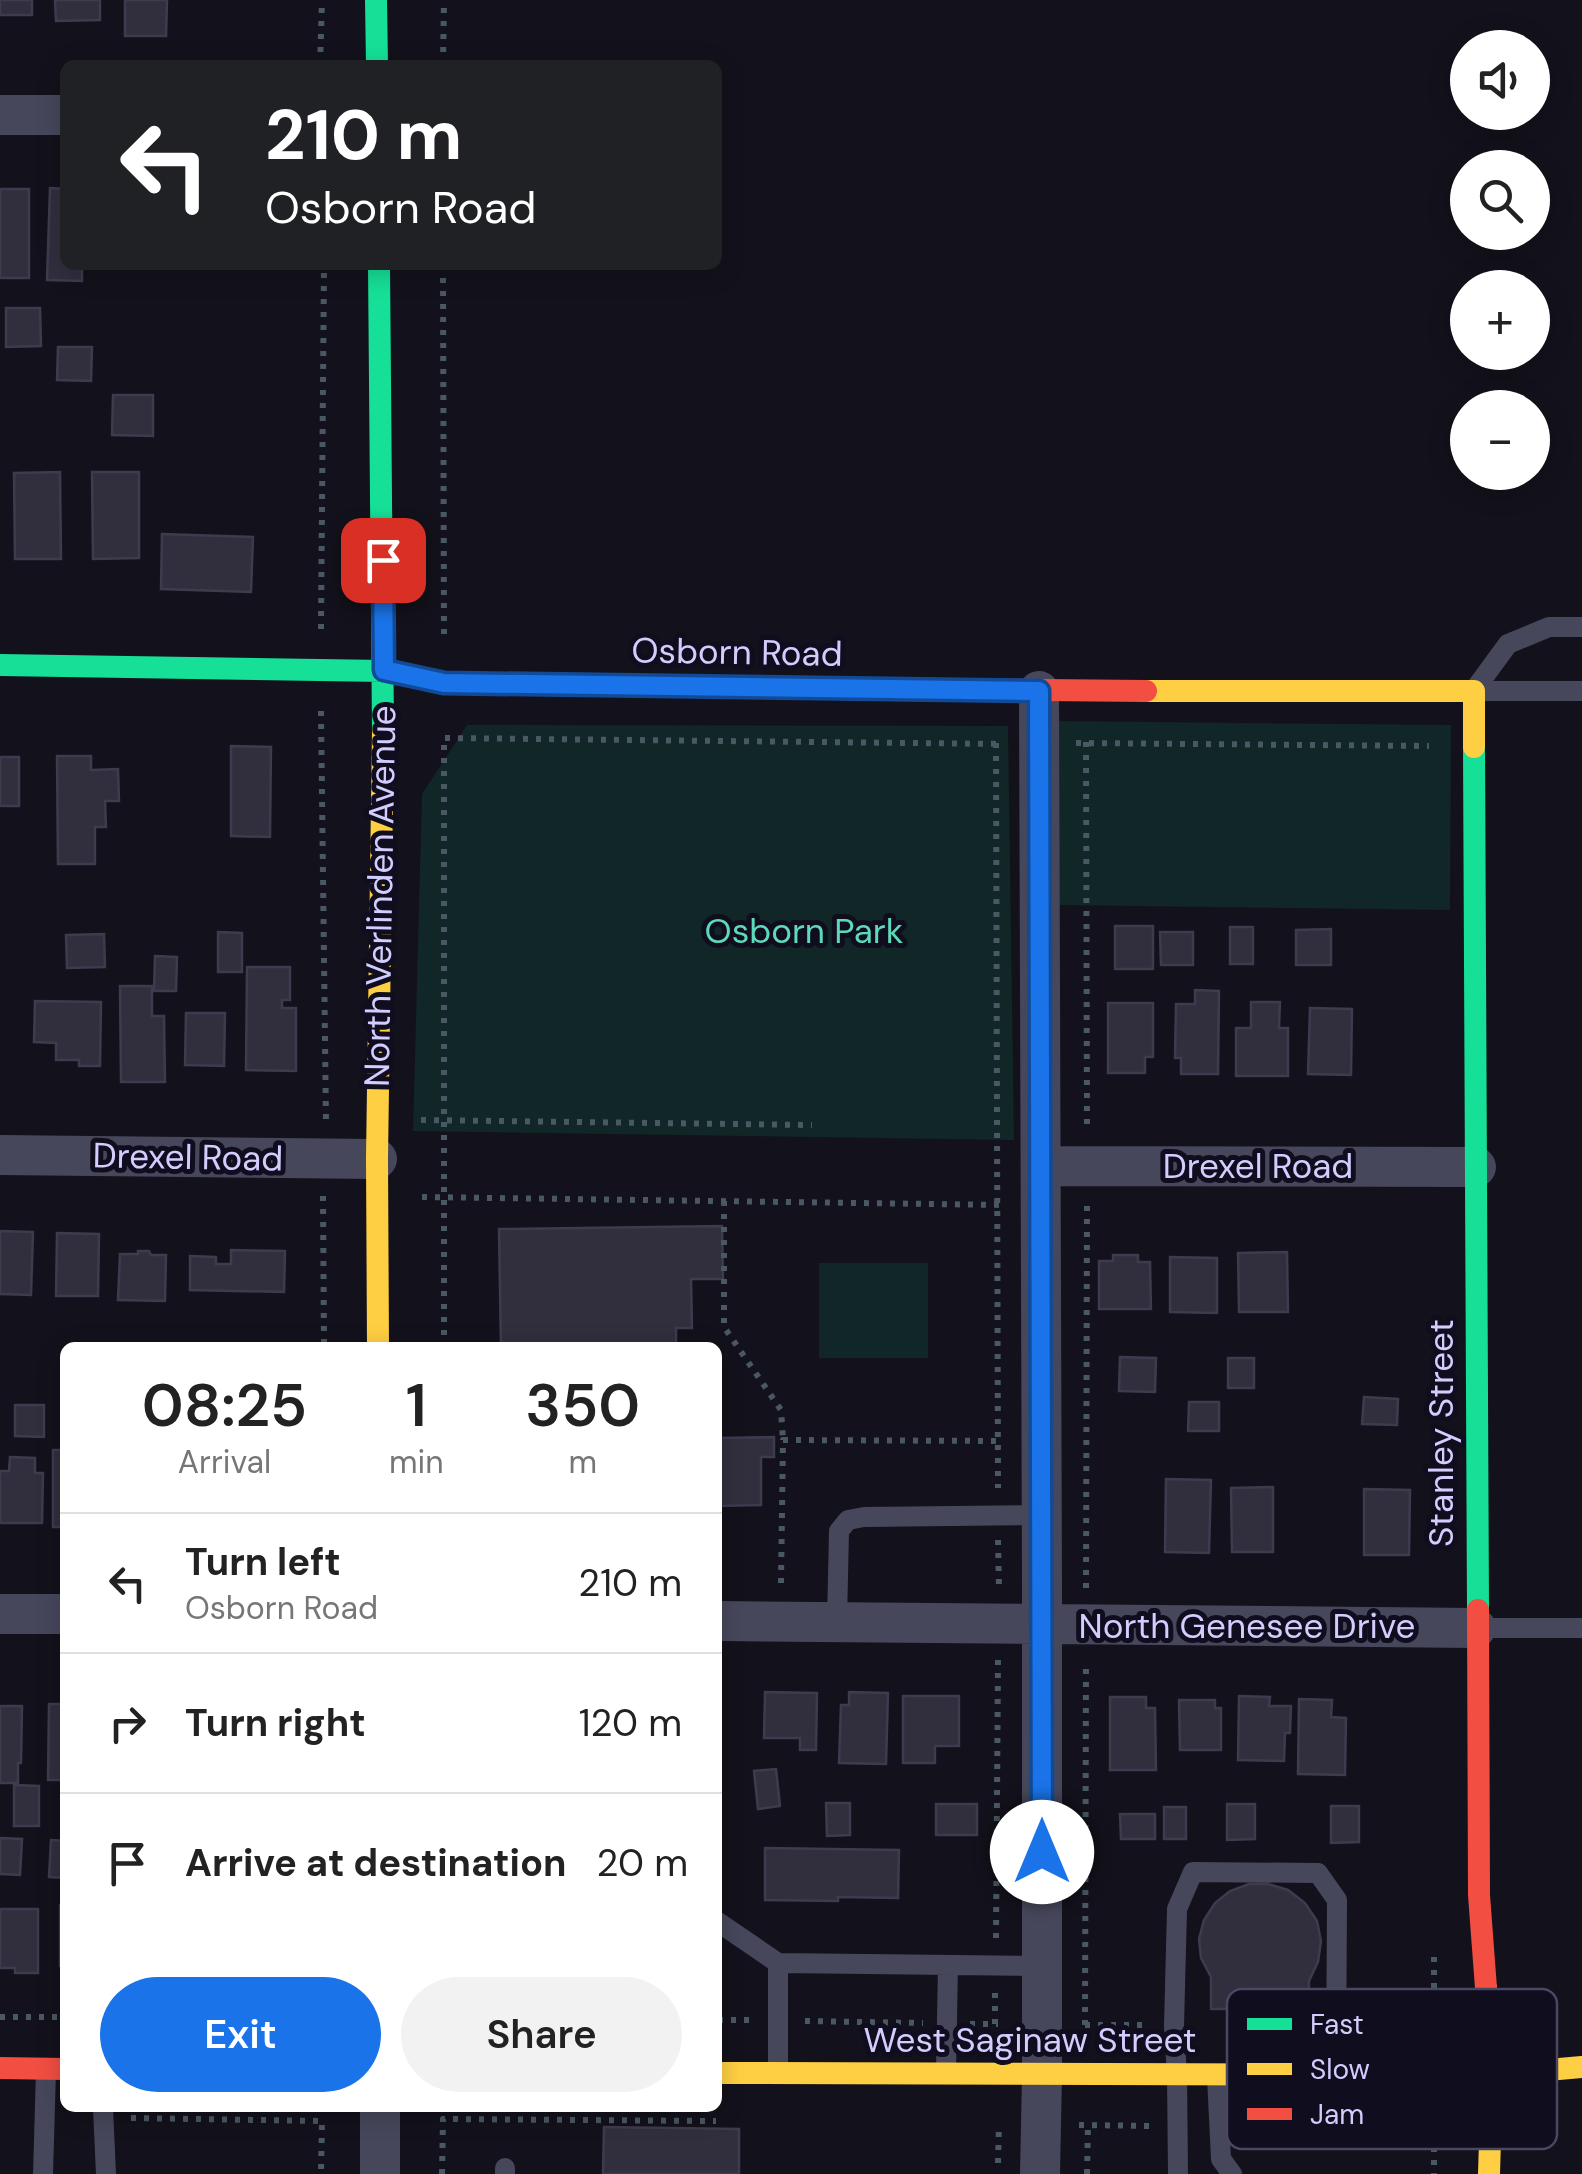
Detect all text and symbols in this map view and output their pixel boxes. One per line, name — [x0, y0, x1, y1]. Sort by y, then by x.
map controls — [1450, 30, 1550, 490]
button: sound — [1450, 30, 1550, 130]
text: 210 m — [265, 90, 462, 181]
icon: left — [100, 100, 230, 230]
button: search — [1450, 150, 1550, 250]
text: Osborn Road — [265, 178, 537, 237]
button: + — [1450, 270, 1550, 370]
button: − — [1450, 390, 1550, 490]
pin — [341, 518, 426, 603]
icon: arrive — [356, 533, 411, 588]
street label: Osborn Road — [631, 627, 843, 677]
street label: North Verlinden Avenue — [354, 705, 406, 1087]
park label: Osborn Park — [705, 908, 904, 954]
street label: Drexel Road — [92, 1132, 284, 1182]
street label: Drexel Road — [1163, 1143, 1353, 1189]
street label: Stanley Street — [1418, 1319, 1464, 1547]
text: 08:25 — [142, 1366, 307, 1445]
text: 1 — [406, 1366, 427, 1445]
text: 350 — [525, 1366, 640, 1445]
text: Arrival — [178, 1441, 271, 1483]
text: min — [389, 1441, 444, 1483]
text: m — [568, 1441, 597, 1483]
text: Turn left — [185, 1537, 341, 1587]
icon: left — [100, 1556, 155, 1611]
text: 210 m — [578, 1558, 682, 1608]
text: Osborn Road — [185, 1587, 378, 1629]
street label: North Genesee Drive — [1079, 1603, 1415, 1649]
icon: right — [100, 1696, 155, 1751]
text: Turn right — [185, 1698, 366, 1748]
text: 120 m — [579, 1698, 682, 1748]
position arrow — [990, 1800, 1094, 1904]
icon: arrive — [100, 1836, 155, 1891]
text: Arrive at destination — [185, 1838, 567, 1888]
text: 20 m — [597, 1838, 688, 1888]
button: Exit — [100, 1977, 381, 2092]
button: Share — [401, 1977, 682, 2092]
legend — [1227, 1989, 1557, 2149]
text: Fast — [1310, 2006, 1364, 2043]
street label: West Saginaw Street — [863, 2017, 1197, 2063]
text: Slow — [1310, 2051, 1370, 2088]
text: Jam — [1310, 2096, 1364, 2133]

